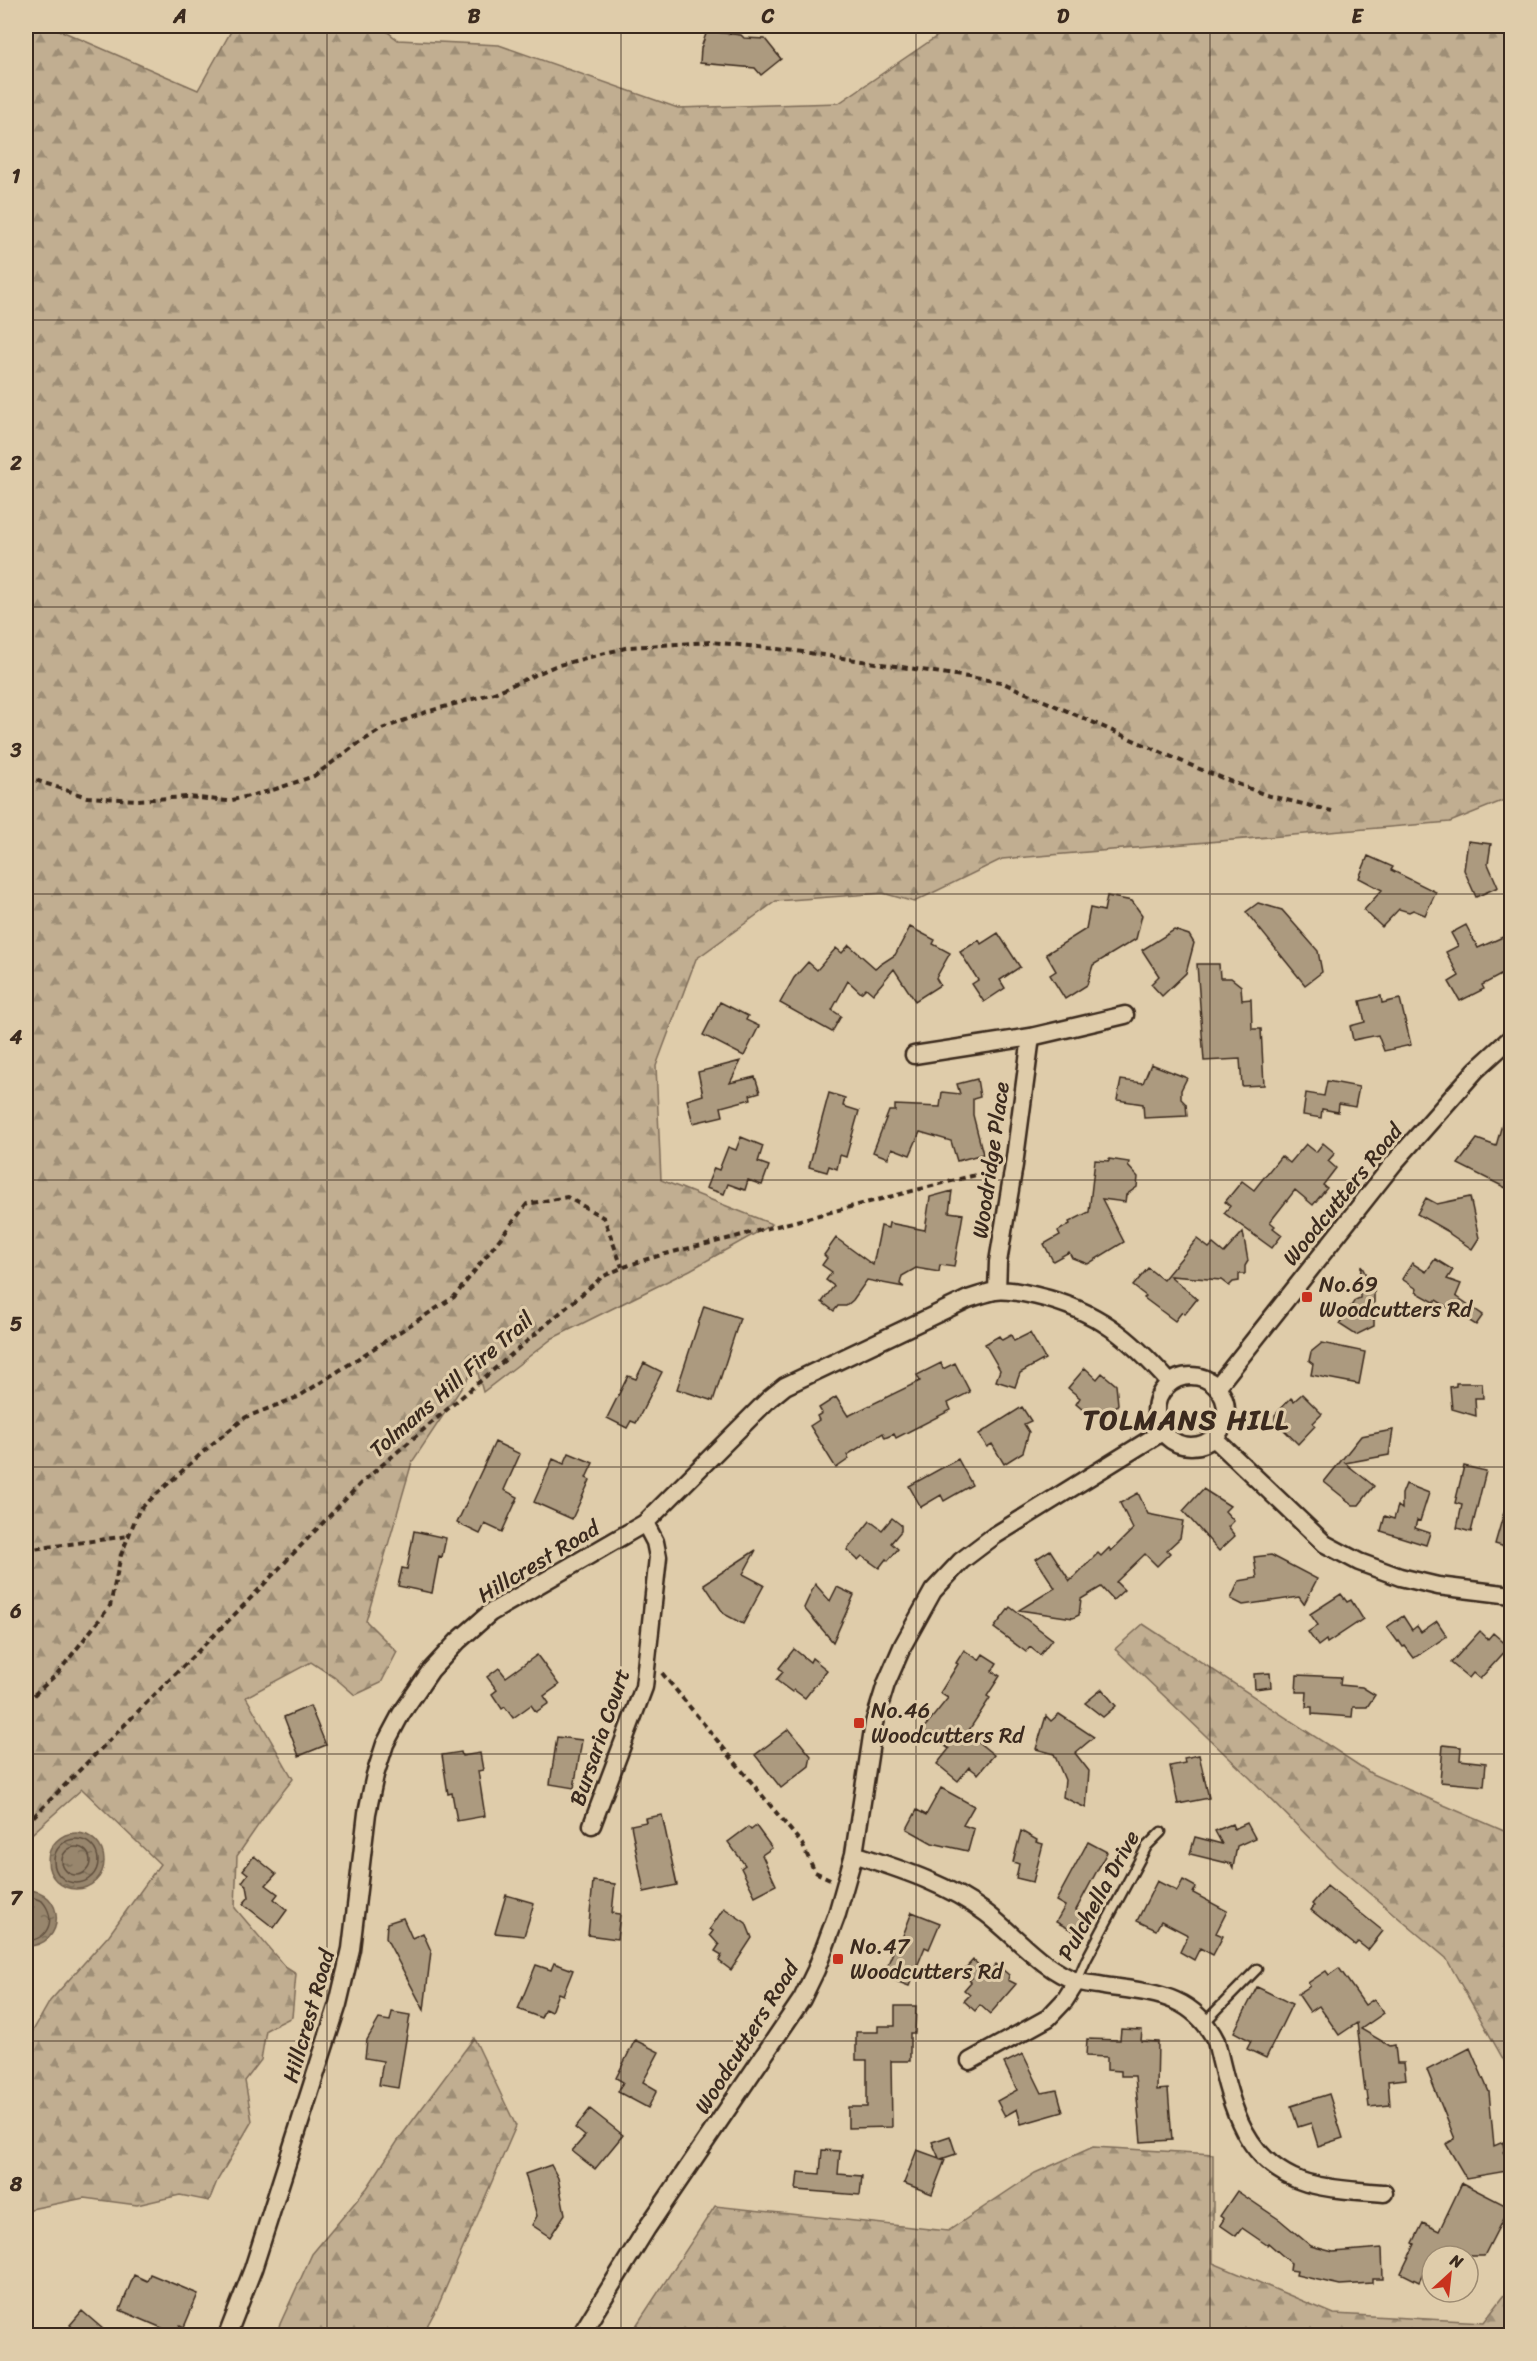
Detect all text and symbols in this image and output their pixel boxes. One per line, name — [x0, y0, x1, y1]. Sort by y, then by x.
text: A — [172, 0, 187, 34]
text: B — [468, 0, 481, 34]
text: C — [761, 0, 775, 34]
text: D — [1057, 0, 1070, 34]
text: E — [1351, 0, 1364, 34]
text: 1 — [12, 159, 21, 194]
text: 2 — [9, 446, 22, 481]
text: 3 — [10, 733, 22, 768]
text: 4 — [9, 1020, 23, 1055]
street label: Woodridge Place — [960, 1079, 1021, 1241]
street label: Woodcutters Road — [1272, 1113, 1414, 1275]
place label: No.69 Woodcutters Rd — [1319, 1265, 1473, 1329]
marker: No.69 Woodcutters Rd — [1300, 1290, 1314, 1304]
street label: Tolmans Hill Fire Trail — [360, 1301, 543, 1468]
text: 5 — [10, 1307, 22, 1342]
district label: TOLMANS HILL — [1083, 1395, 1289, 1444]
street label: Hillcrest Road — [469, 1509, 608, 1613]
text: 6 — [9, 1594, 22, 1629]
street label: Bursaria Court — [558, 1663, 641, 1811]
place label: No.46 Woodcutters Rd — [871, 1691, 1025, 1755]
marker: No.46 Woodcutters Rd — [852, 1716, 866, 1730]
street label: Pulchella Drive — [1046, 1823, 1150, 1968]
text: 7 — [10, 1881, 23, 1916]
place label: No.47 Woodcutters Rd — [850, 1927, 1004, 1991]
street label: Hillcrest Road — [271, 1944, 347, 2087]
street label: Woodcutters Road — [683, 1951, 810, 2122]
marker: No.47 Woodcutters Rd — [831, 1952, 845, 1966]
text: 8 — [9, 2167, 23, 2202]
north arrow — [1420, 2244, 1480, 2304]
text: N — [1444, 2245, 1469, 2277]

